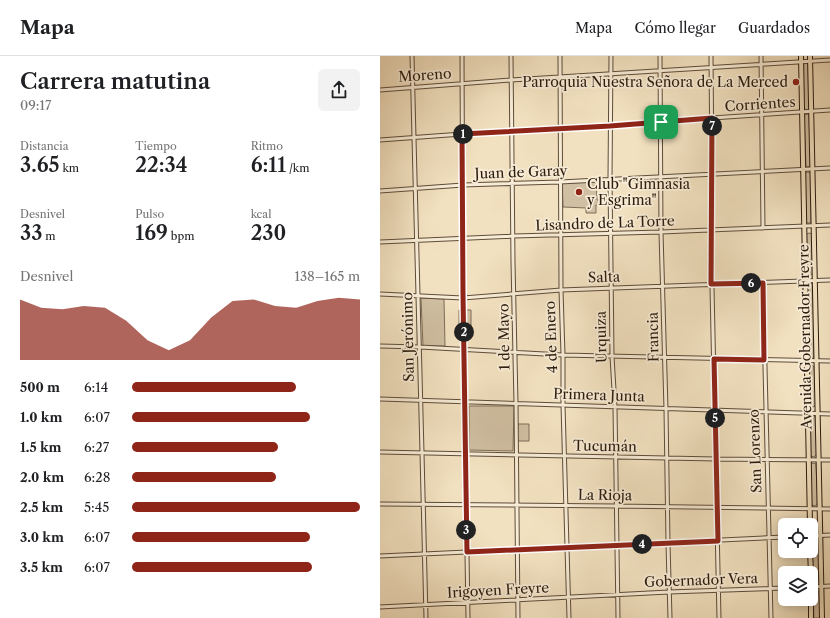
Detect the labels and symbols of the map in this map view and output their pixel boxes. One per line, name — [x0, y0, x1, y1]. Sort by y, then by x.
street label: Moreno — [398, 64, 452, 86]
place label: Parroquia Nuestra Señora de La Merced — [522, 73, 788, 91]
marker: Parroquia Nuestra Señora de La Merced — [791, 77, 801, 87]
street label: Corrientes — [724, 93, 796, 115]
pin — [644, 105, 678, 139]
pin: 7 — [702, 116, 722, 136]
pin: 1 — [453, 124, 473, 144]
street label: Juan de Garay — [472, 161, 568, 183]
place label: Club "Gimnasia y Esgrima" — [586, 175, 691, 209]
marker: Club "Gimnasia y Esgrima" — [574, 187, 584, 197]
street label: Lisandro de La Torre — [535, 212, 675, 234]
street label: Avenida Gobernador Freyre — [794, 244, 816, 431]
street label: Salta — [588, 267, 621, 287]
pin: 6 — [741, 273, 761, 293]
street label: San Jerónimo — [398, 292, 418, 382]
street label: 4 de Enero — [541, 300, 561, 374]
street label: 1 de Mayo — [494, 303, 514, 371]
street label: Urquiza — [592, 310, 610, 363]
street label: Francia — [644, 311, 662, 362]
pin: 2 — [454, 322, 474, 342]
street label: Primera Junta — [553, 384, 646, 406]
pin: 5 — [705, 408, 725, 428]
street label: San Lorenzo — [745, 409, 765, 493]
street label: Tucumán — [573, 436, 637, 456]
street label: La Rioja — [578, 486, 633, 504]
pin: 3 — [456, 520, 476, 540]
pin: 4 — [632, 534, 652, 554]
street label: Gobernador Vera — [644, 569, 759, 591]
street label: Irigoyen Freyre — [446, 578, 550, 602]

